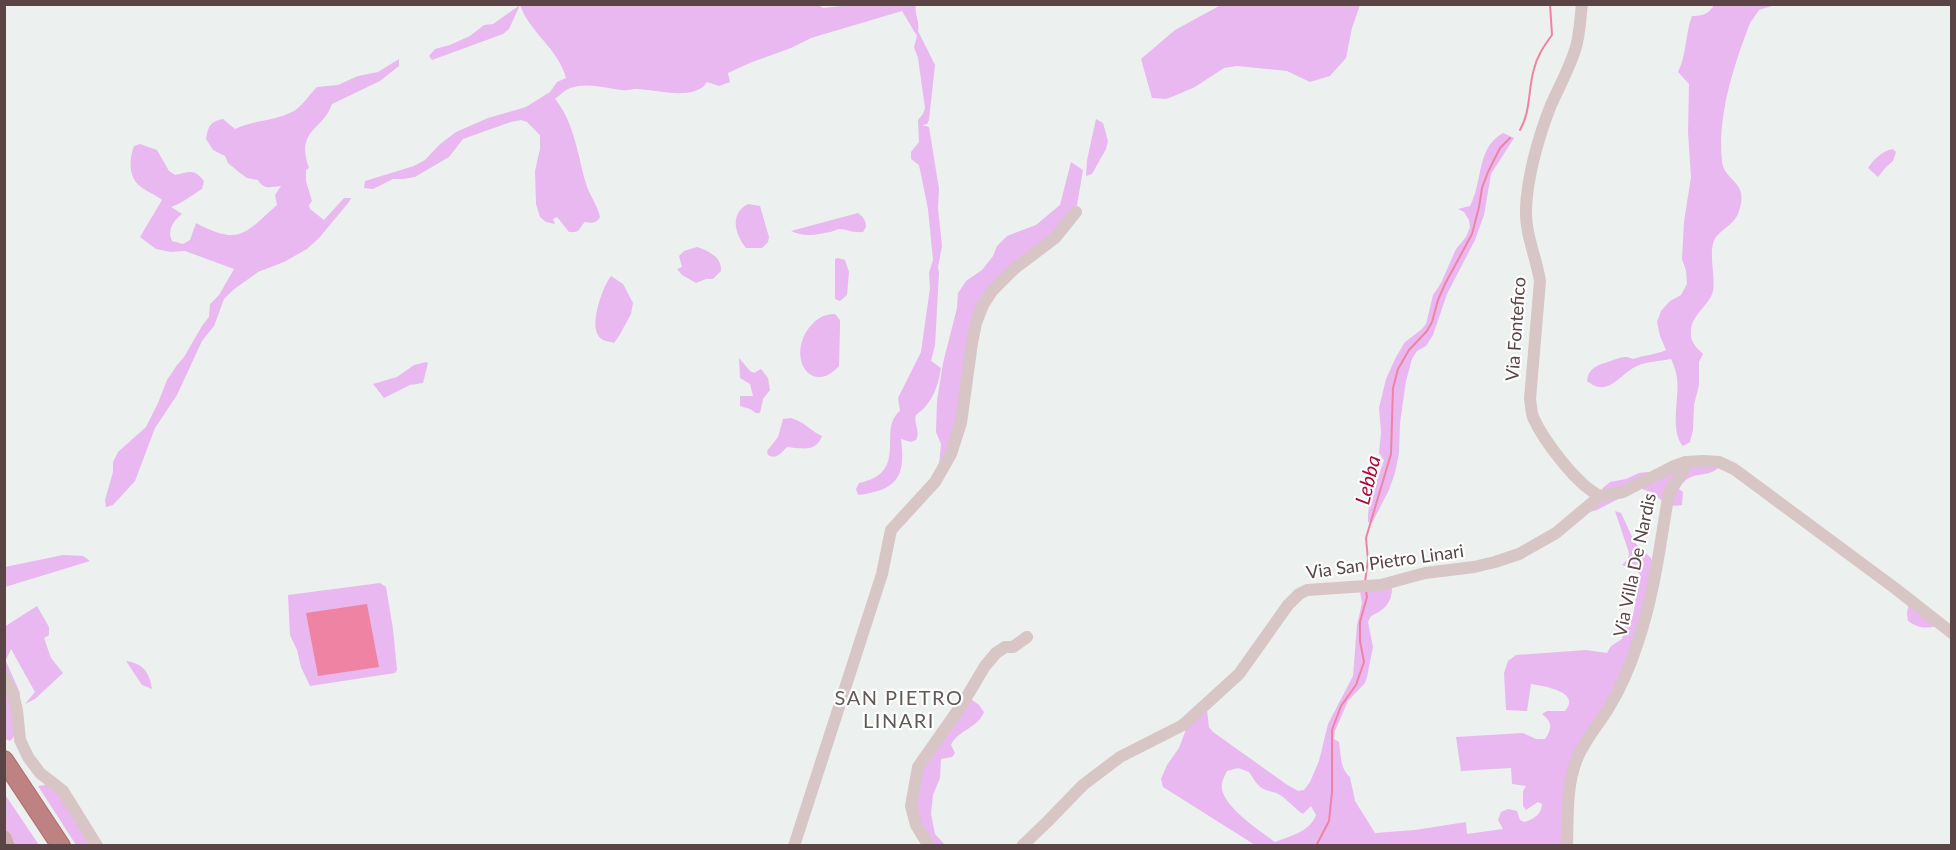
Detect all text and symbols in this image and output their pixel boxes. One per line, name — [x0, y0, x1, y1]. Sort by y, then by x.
street label: Via Fontefico — [1500, 276, 1530, 382]
water label: Lebba — [1349, 453, 1385, 507]
street label: Via Villa De Nardis — [1608, 491, 1660, 639]
street label: Via San Pietro Linari — [1305, 539, 1465, 583]
district label: SAN PIETRO LINARI — [835, 685, 963, 732]

